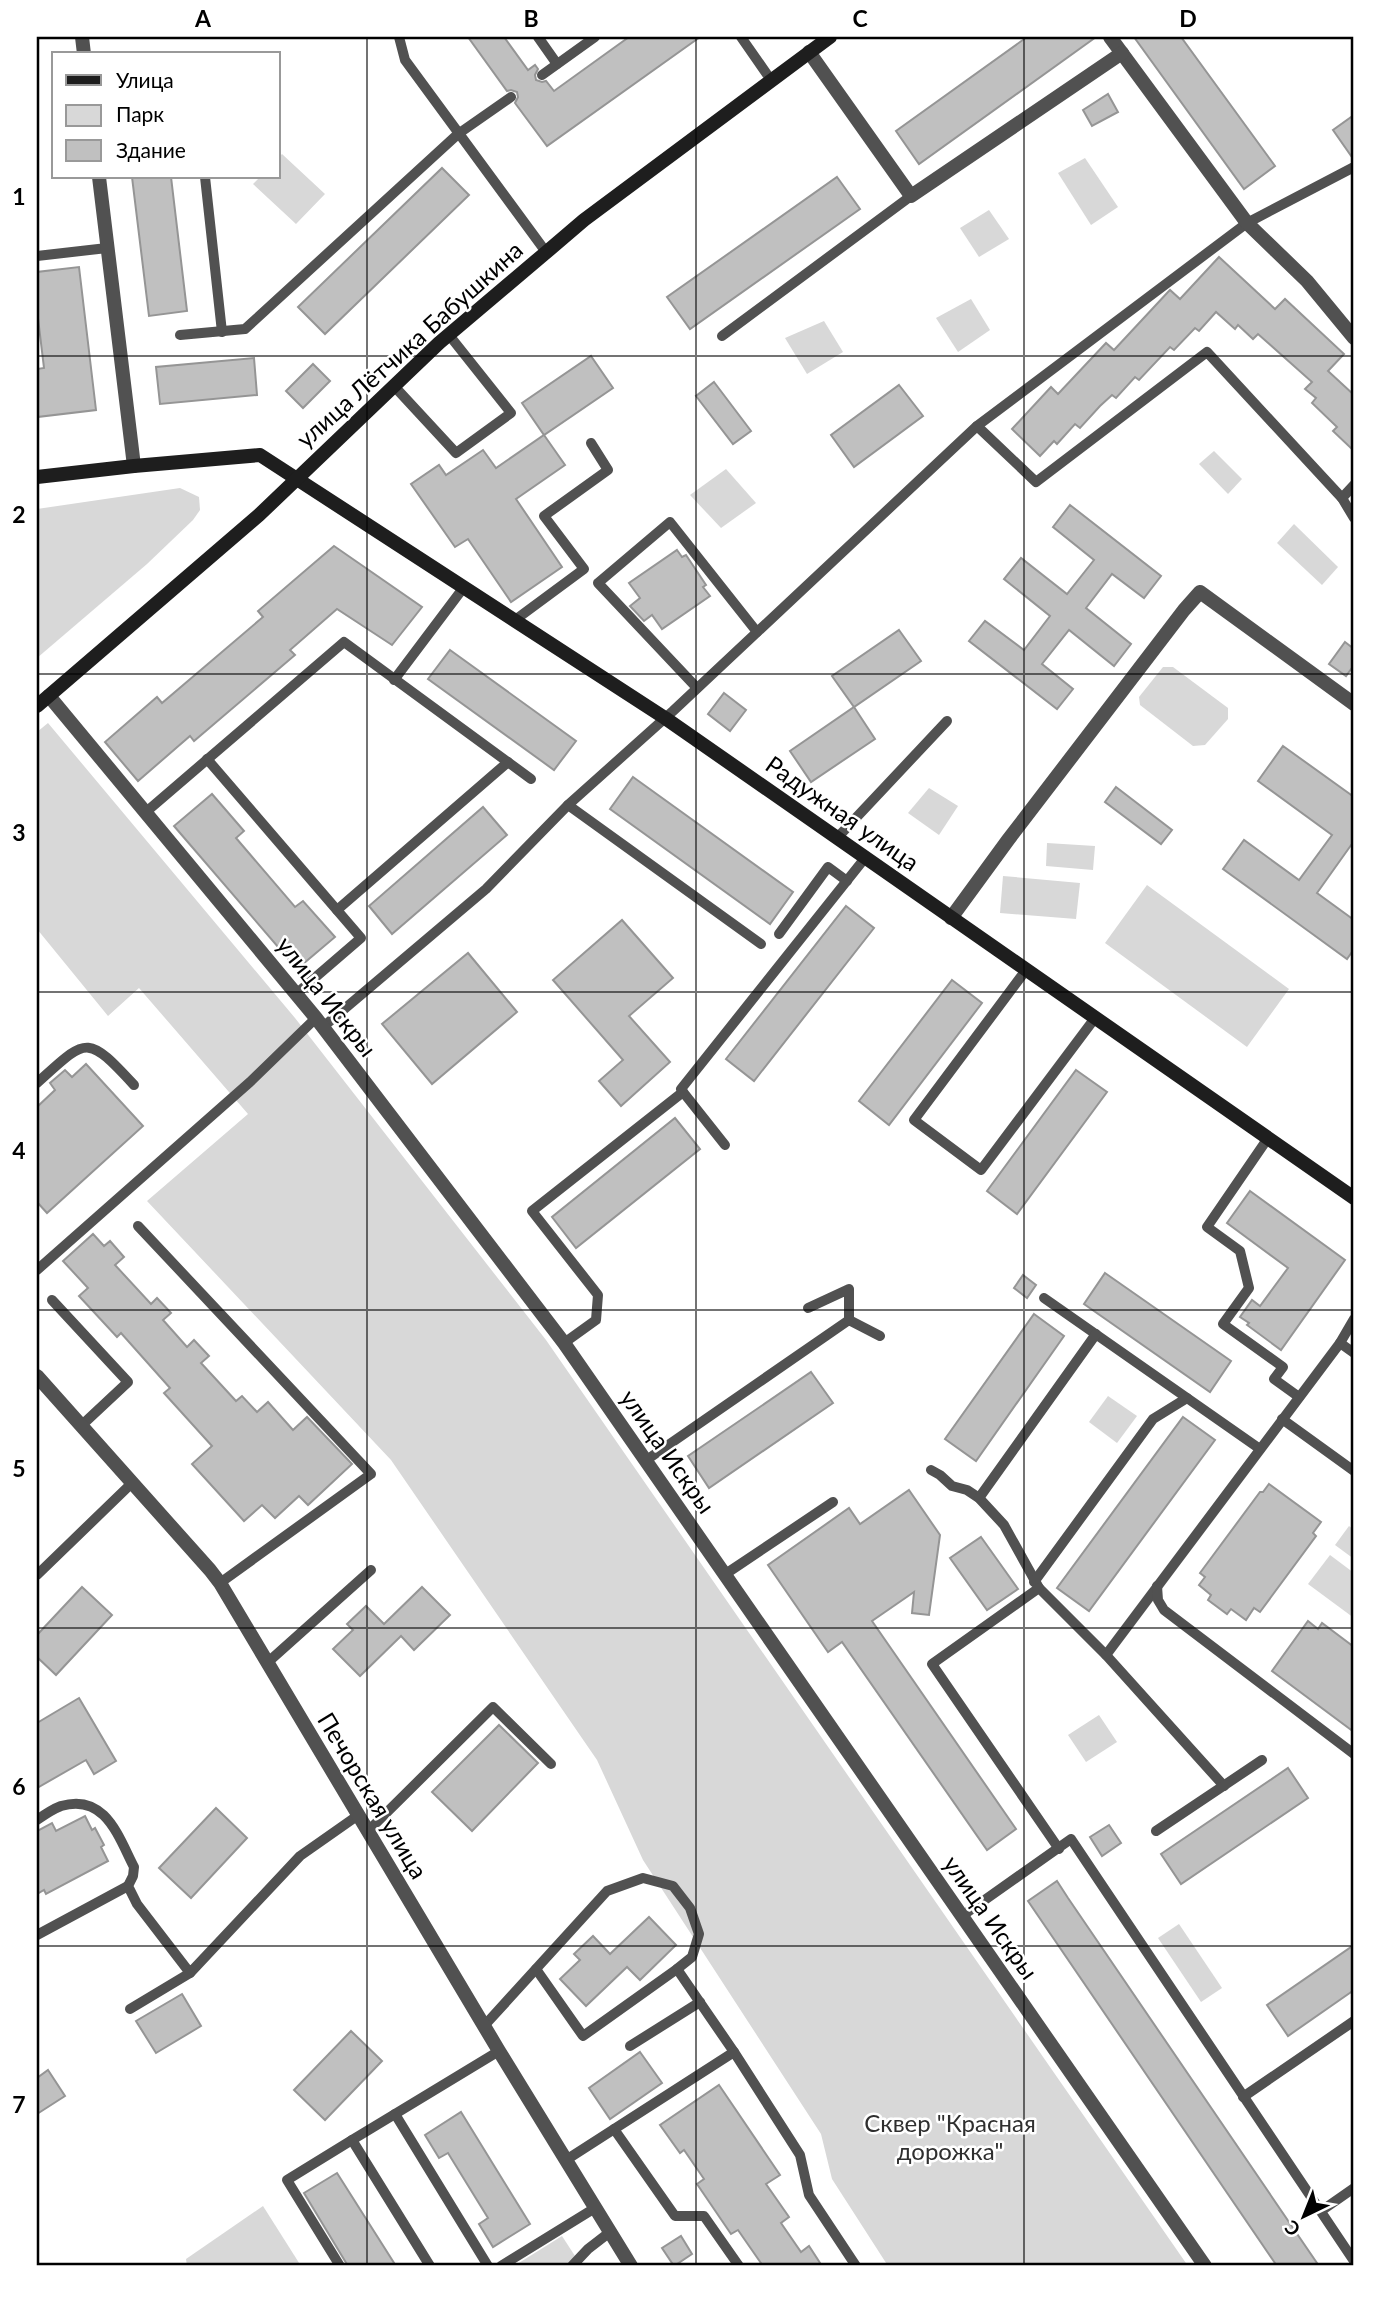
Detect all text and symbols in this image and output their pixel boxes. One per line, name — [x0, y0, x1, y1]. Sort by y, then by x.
text: A — [194, 4, 212, 32]
text: B — [523, 4, 539, 32]
text: C — [852, 4, 868, 32]
text: D — [1179, 4, 1197, 32]
legend — [52, 52, 280, 178]
text: Улица — [116, 67, 174, 92]
text: Парк — [116, 101, 164, 126]
text: Здание — [116, 137, 186, 162]
text: 1 — [12, 182, 26, 210]
street label: улица Лётчика Бабушкина — [290, 235, 528, 453]
text: 2 — [12, 500, 26, 528]
street label: Радужная улица — [761, 749, 925, 876]
text: 3 — [12, 818, 26, 846]
street label: улица Искры — [271, 930, 383, 1062]
text: 4 — [12, 1136, 26, 1164]
street label: улица Искры — [615, 1384, 721, 1519]
text: 5 — [12, 1454, 26, 1482]
street label: Печорская улица — [312, 1707, 434, 1884]
text: 6 — [12, 1772, 26, 1800]
street label: улица Искры — [938, 1850, 1044, 1985]
text: 7 — [12, 2090, 26, 2118]
park label: Сквер "Красная дорожка" — [864, 2108, 1036, 2165]
north arrow — [1268, 2180, 1338, 2250]
text: С — [1279, 2216, 1305, 2241]

